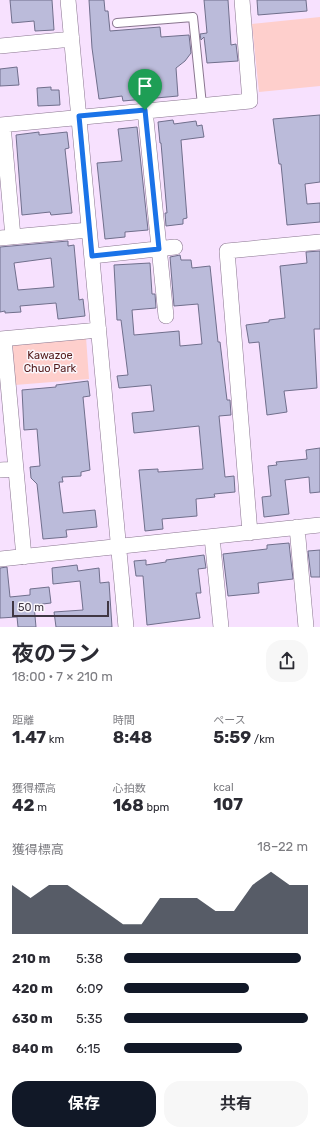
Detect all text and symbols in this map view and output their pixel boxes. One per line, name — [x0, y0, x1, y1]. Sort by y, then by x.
pin — [128, 69, 162, 110]
icon: arrive — [134, 75, 156, 97]
park label: Kawazoe Chuo Park — [24, 349, 77, 375]
scale bar — [12, 599, 109, 618]
text: 50 m — [18, 601, 44, 614]
text: 夜のラン — [12, 640, 100, 667]
button: share — [266, 640, 308, 682]
text: 18:00 · 7 × 210 m — [12, 669, 113, 684]
text: 距離 — [12, 714, 34, 727]
text: 時間 — [113, 714, 135, 727]
text: ペース — [213, 714, 246, 727]
text: 1.47 — [12, 727, 46, 747]
text: 8:48 — [113, 727, 152, 747]
text: 5:59 — [213, 727, 251, 747]
text: km — [46, 733, 64, 746]
text: /km — [251, 733, 275, 746]
text: kcal — [213, 781, 234, 794]
text: 獲得標高 — [12, 782, 56, 795]
text: 心拍数 — [113, 782, 146, 795]
text: 107 — [213, 794, 243, 814]
text: 42 — [12, 795, 35, 815]
text: 168 — [113, 795, 144, 815]
text: m — [35, 801, 47, 814]
text: bpm — [144, 801, 169, 814]
text: 18–22 m — [257, 839, 308, 854]
text: 獲得標高 — [12, 842, 64, 857]
text: 210 m — [12, 951, 50, 966]
text: 5:38 — [76, 951, 103, 966]
text: 420 m — [12, 981, 53, 996]
text: 6:09 — [76, 981, 103, 996]
text: 630 m — [12, 1011, 53, 1026]
text: 5:35 — [76, 1011, 103, 1026]
text: 840 m — [12, 1041, 53, 1056]
text: 6:15 — [76, 1041, 100, 1056]
button: 保存 — [12, 1081, 156, 1127]
button: 共有 — [164, 1081, 308, 1127]

